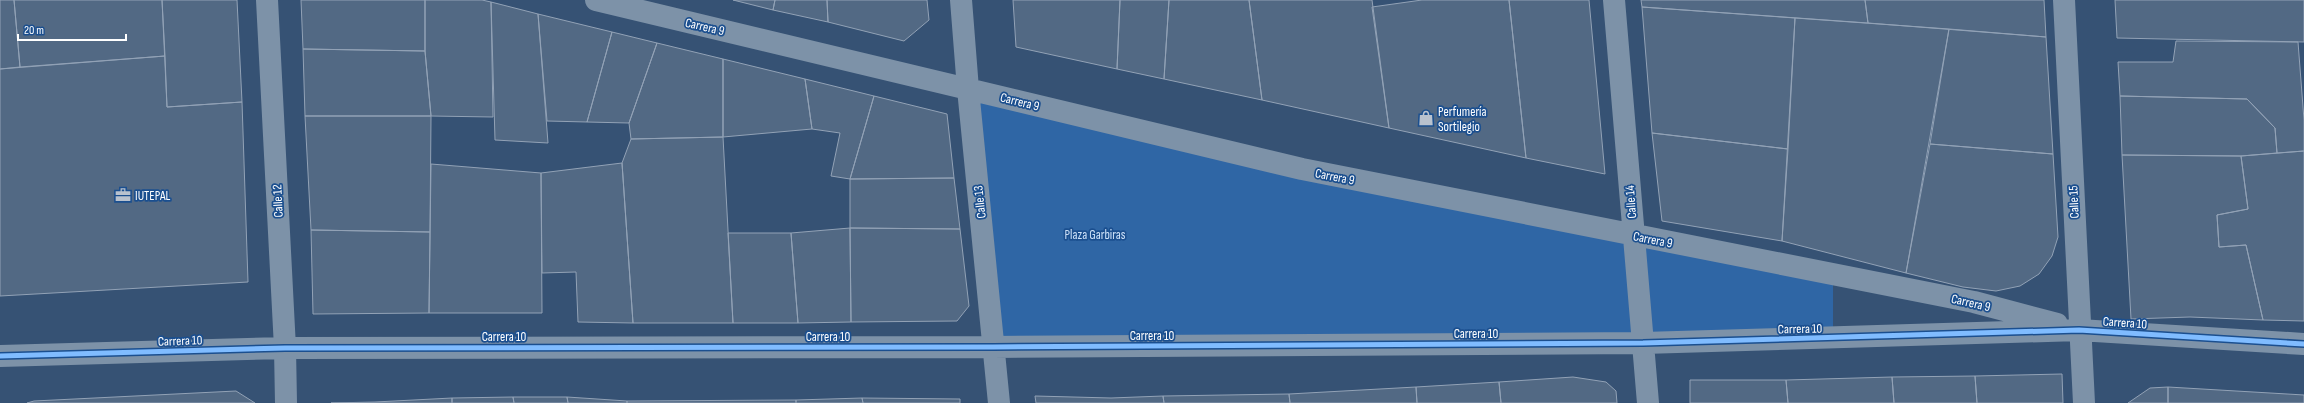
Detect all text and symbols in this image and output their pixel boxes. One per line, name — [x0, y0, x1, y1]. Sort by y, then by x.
street label: Carrera 9 — [684, 15, 726, 39]
scale bar — [18, 16, 126, 42]
text: 20 m — [24, 23, 44, 38]
street label: Carrera 9 — [998, 89, 1041, 115]
place label: Perfumería Sortilegio — [1438, 104, 1487, 135]
shop icon: Perfumería Sortilegio — [1417, 109, 1435, 127]
street label: Carrera 9 — [1314, 165, 1356, 189]
street label: Calle 12 — [269, 184, 287, 218]
street label: Calle 14 — [1622, 184, 1640, 219]
street label: Calle 13 — [970, 185, 990, 219]
street label: Calle 15 — [2065, 185, 2083, 219]
office icon: IUTEPAL — [114, 186, 132, 204]
place label: IUTEPAL — [135, 188, 170, 204]
park label: Plaza Garbiras — [1065, 227, 1126, 243]
street label: Carrera 9 — [1632, 228, 1674, 252]
street label: Carrera 9 — [1950, 291, 1992, 315]
street label: Carrera 10 — [2102, 313, 2148, 333]
street label: Carrera 10 — [1778, 321, 1823, 337]
street label: Carrera 10 — [1454, 326, 1498, 342]
street label: Carrera 10 — [1130, 328, 1174, 344]
street label: Carrera 10 — [482, 329, 526, 345]
street label: Carrera 10 — [806, 329, 850, 345]
street label: Carrera 10 — [158, 332, 203, 350]

